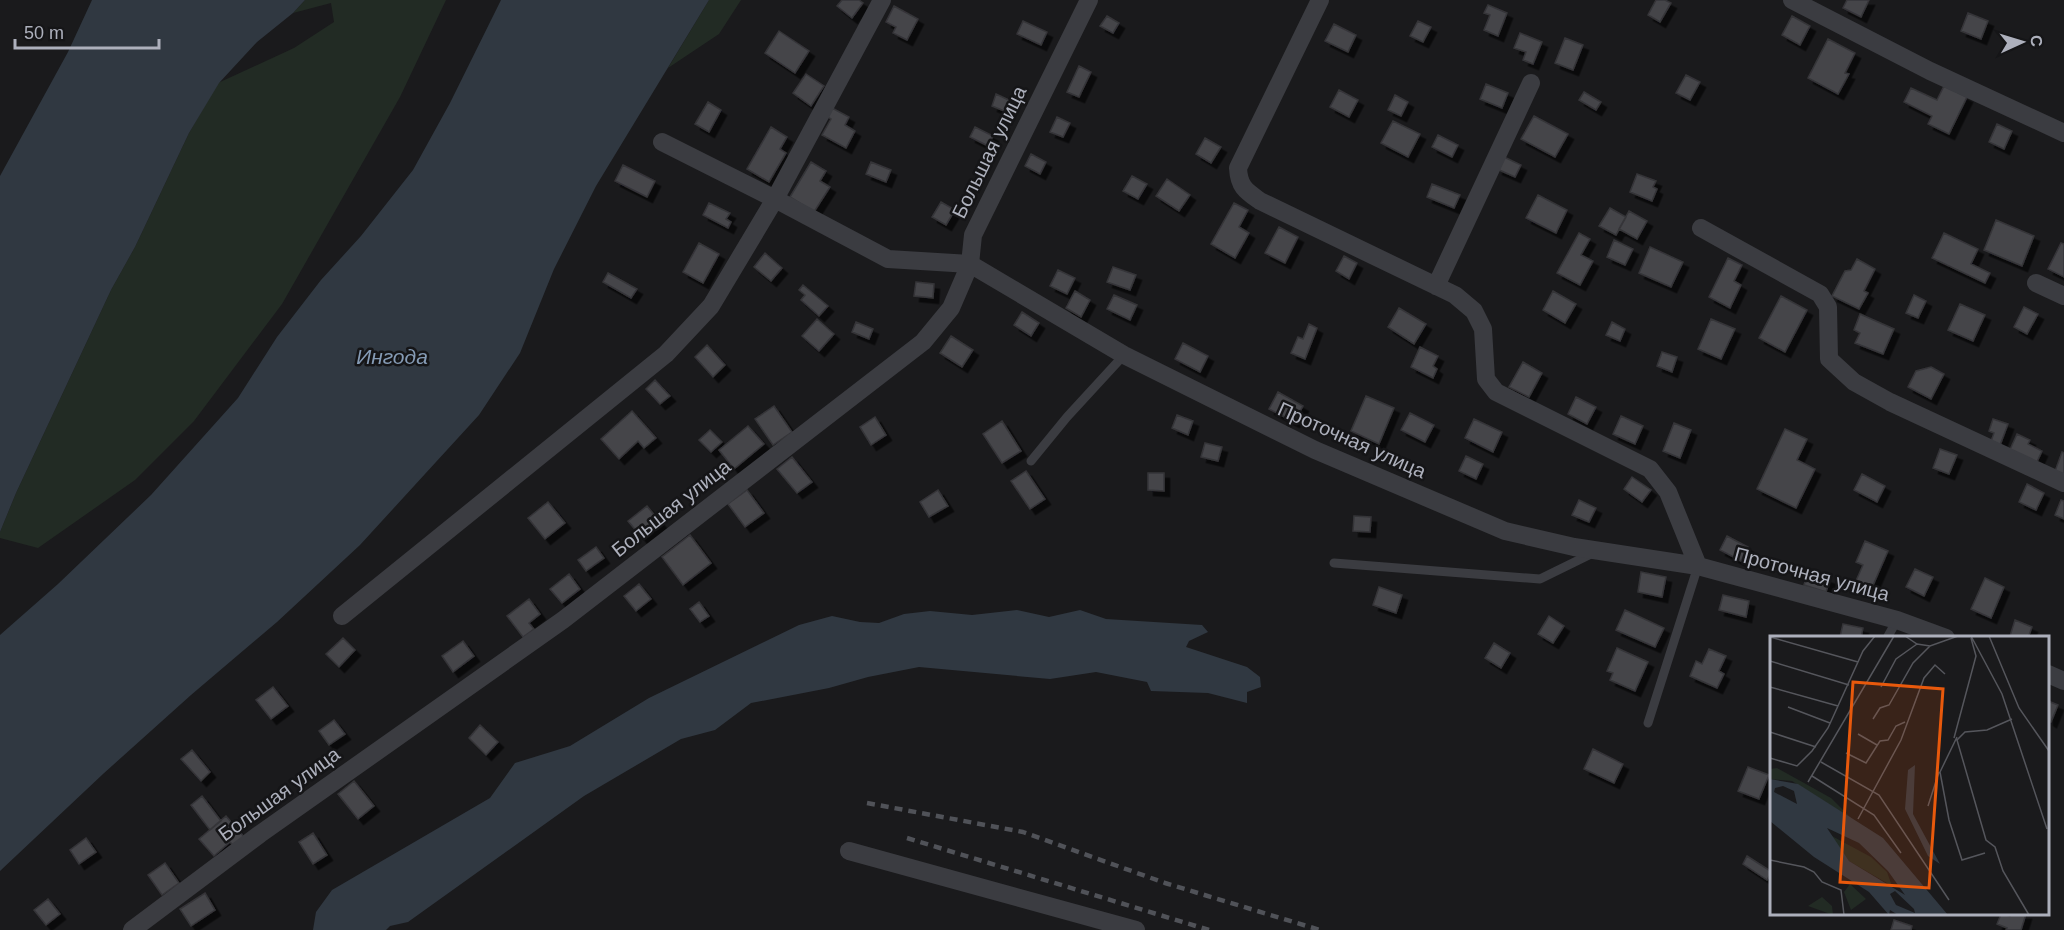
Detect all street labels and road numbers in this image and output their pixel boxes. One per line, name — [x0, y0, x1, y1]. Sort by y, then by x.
street label: Большая улица — [947, 81, 1031, 222]
street label: Проточная улица — [1275, 397, 1430, 483]
street label: Большая улица — [607, 454, 735, 561]
street label: Проточная улица — [1732, 543, 1893, 606]
street label: Большая улица — [214, 742, 345, 845]

